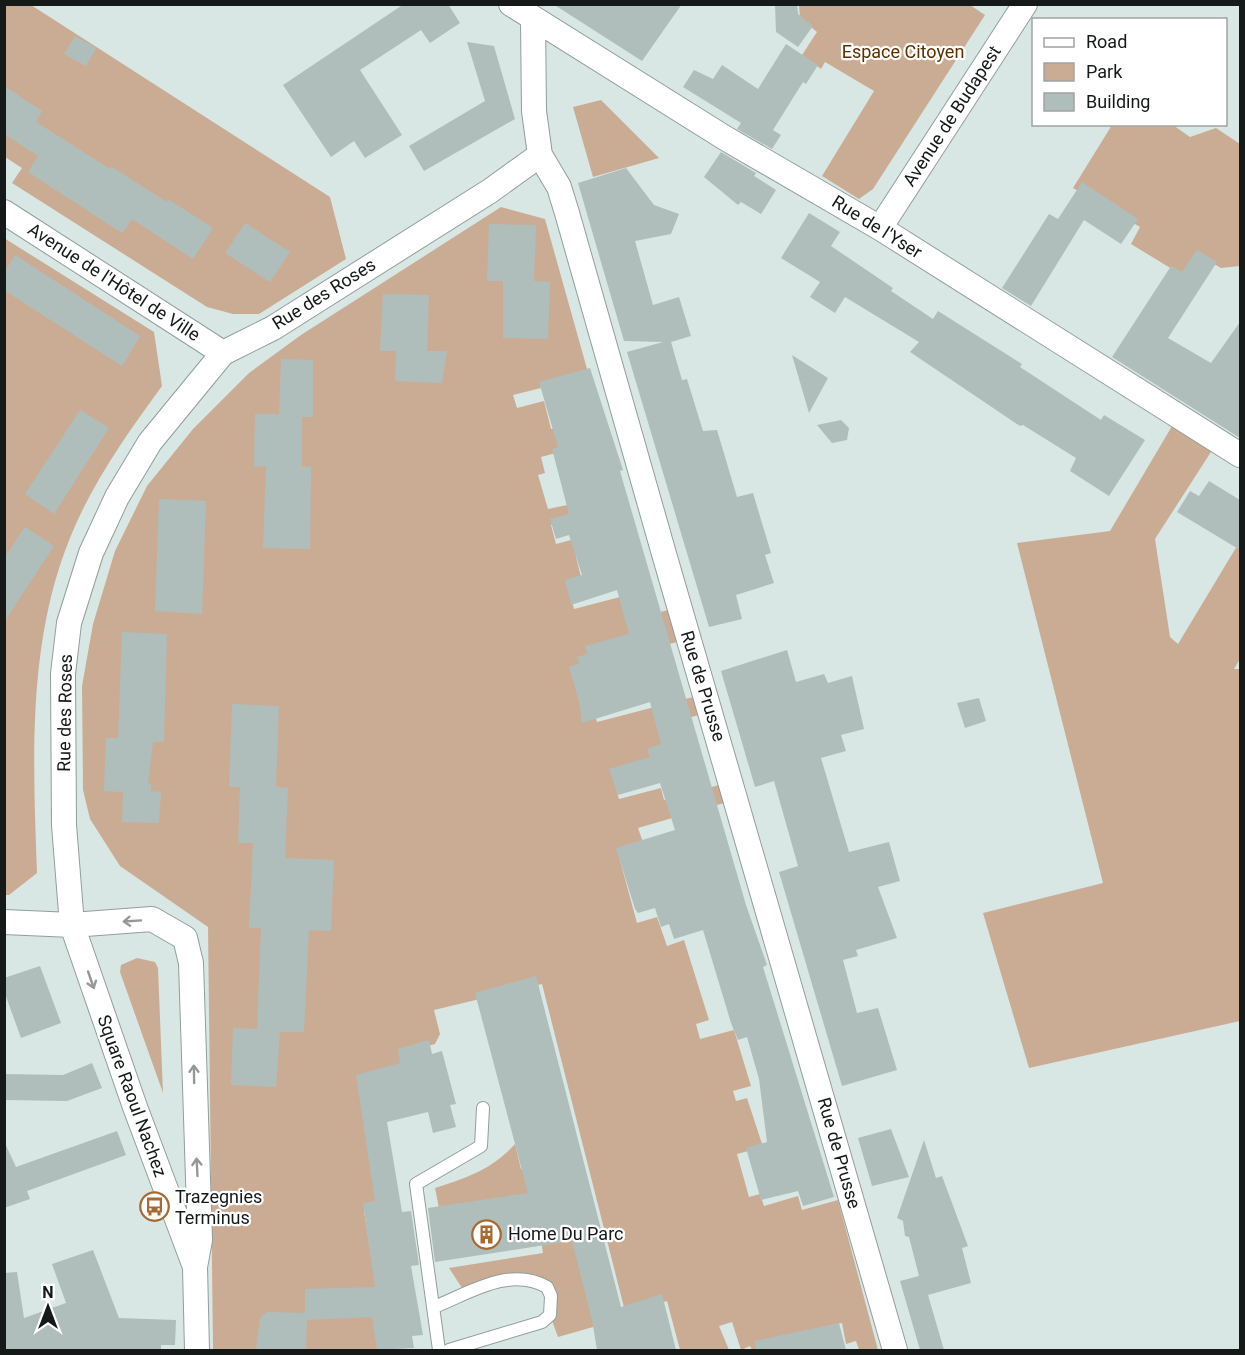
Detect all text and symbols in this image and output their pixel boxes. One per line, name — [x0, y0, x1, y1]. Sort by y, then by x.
legend — [1032, 18, 1227, 126]
text: Road — [1086, 31, 1127, 52]
park label: Espace Citoyen — [842, 41, 964, 62]
street label: Avenue de Budapest — [898, 41, 1005, 190]
text: Park — [1086, 61, 1123, 82]
text: Building — [1086, 91, 1150, 112]
street label: Rue de l'Yser — [828, 191, 926, 262]
street label: Avenue de l'Hôtel de Ville — [24, 218, 204, 345]
street label: Rue des Roses — [268, 253, 379, 334]
street label: Rue de Prusse — [677, 628, 730, 744]
street label: Rue des Roses — [53, 654, 76, 772]
one-way arrow — [122, 915, 142, 926]
one-way arrow — [87, 970, 98, 989]
street label: Square Raoul Nachez — [93, 1012, 172, 1180]
one-way arrow — [188, 1065, 199, 1085]
street label: Rue de Prusse — [814, 1095, 865, 1211]
one-way arrow — [191, 1158, 202, 1178]
place label: Trazegnies Terminus — [175, 1186, 262, 1228]
bus stop icon: Trazegnies Terminus — [138, 1191, 170, 1223]
building icon: Home Du Parc — [471, 1218, 503, 1250]
place label: Home Du Parc — [508, 1223, 624, 1244]
north arrow — [18, 1277, 78, 1337]
text: N — [42, 1283, 54, 1302]

